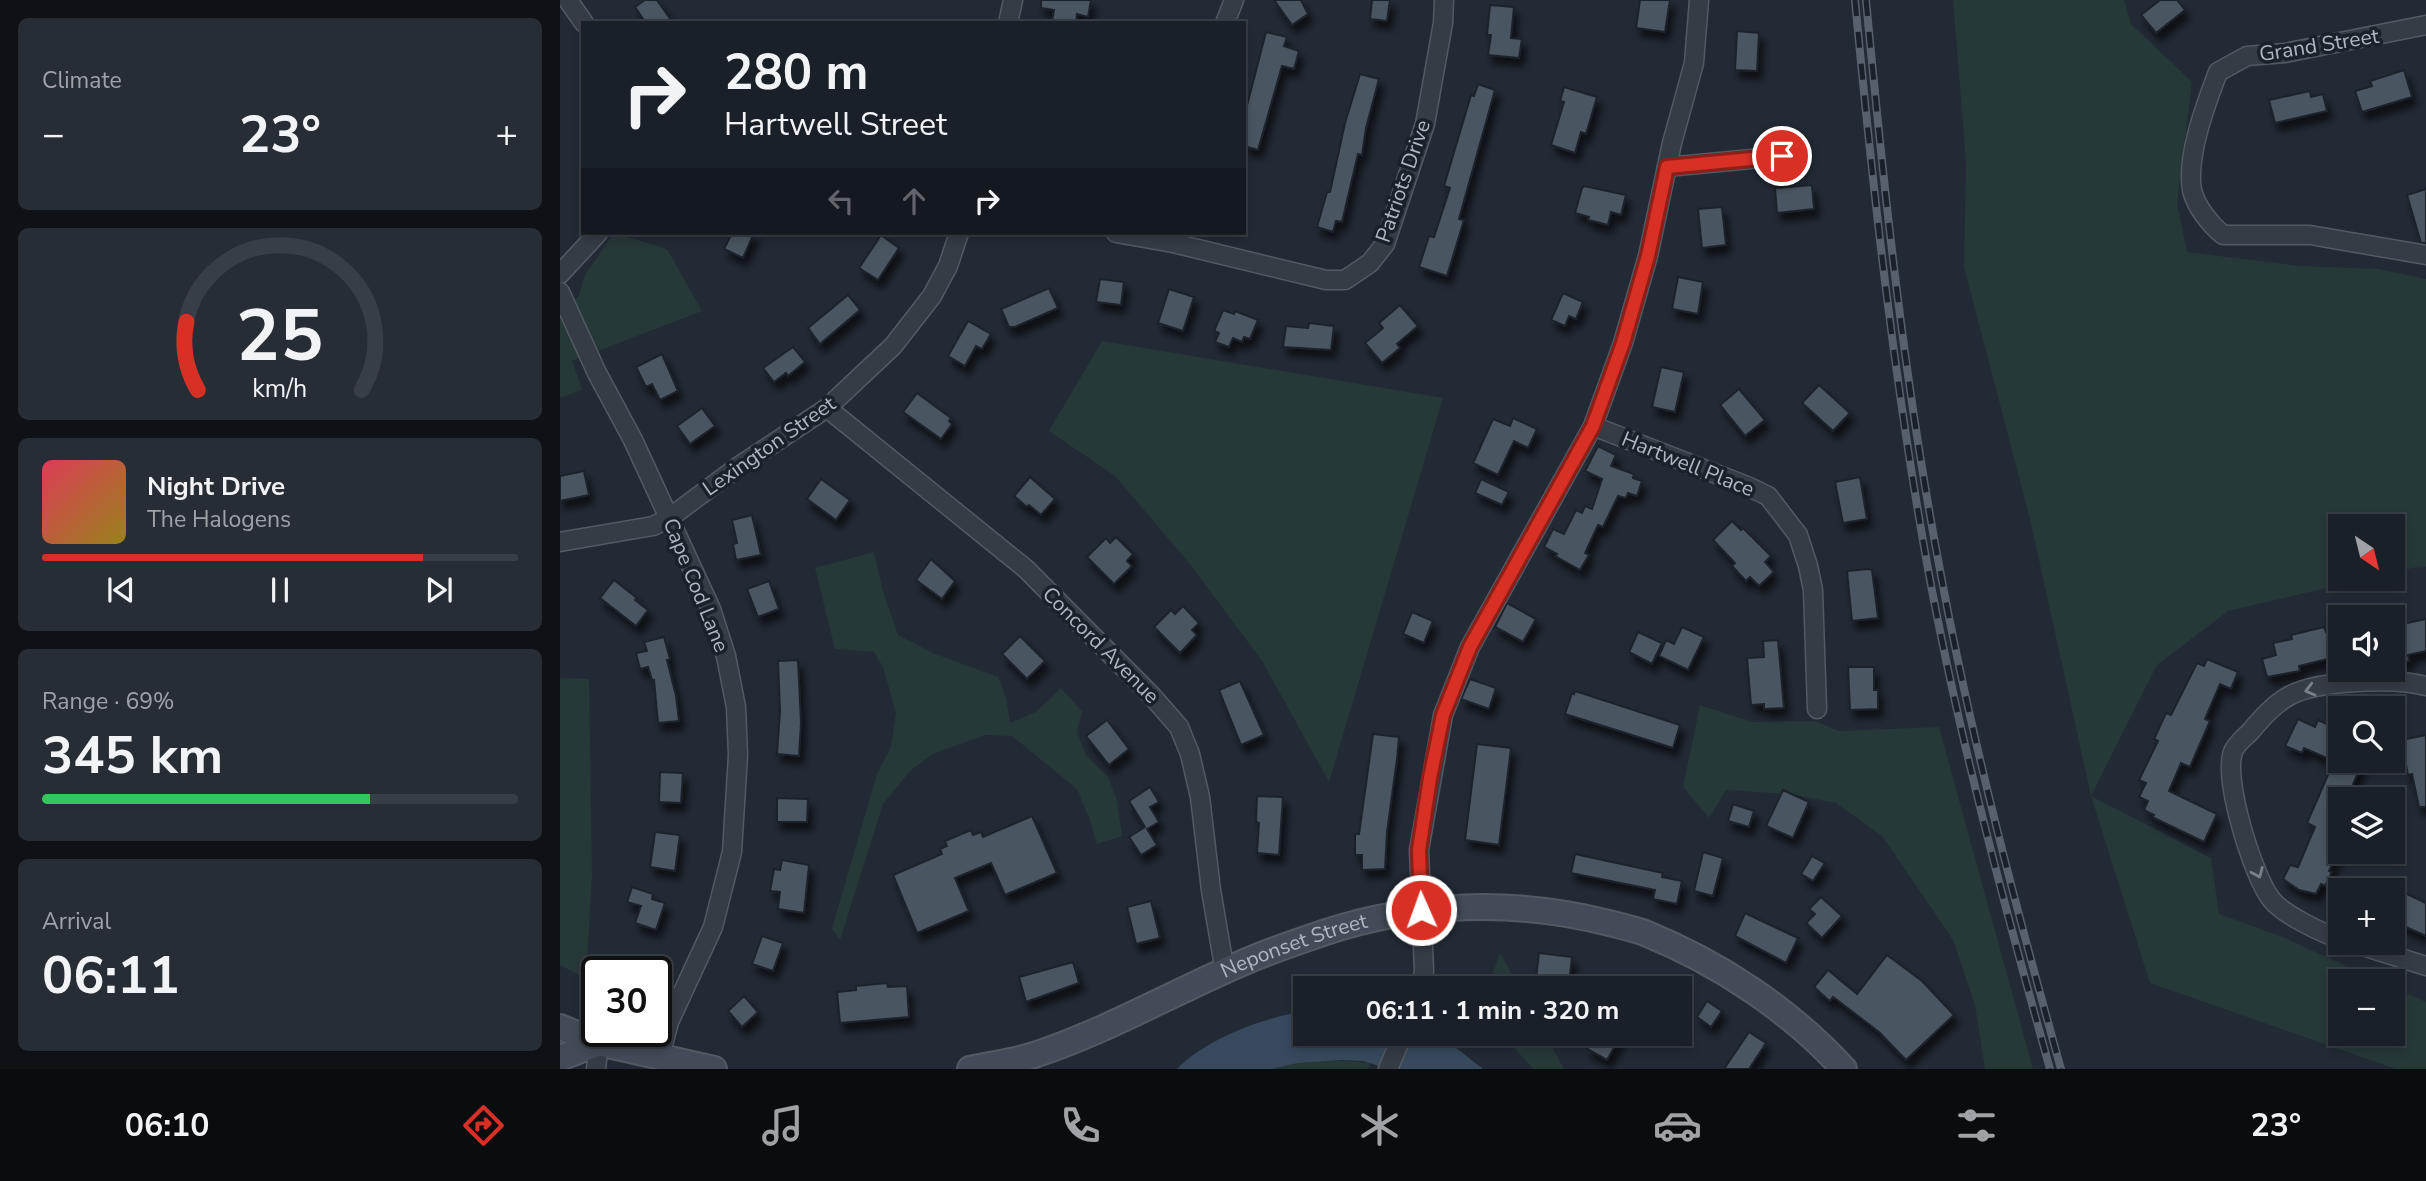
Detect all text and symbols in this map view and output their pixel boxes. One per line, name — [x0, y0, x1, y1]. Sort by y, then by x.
street label: Grand Street — [2257, 22, 2381, 68]
text: 280 m — [724, 39, 868, 106]
icon: right — [609, 49, 700, 140]
text: Climate — [42, 65, 122, 96]
text: 23° — [239, 99, 321, 170]
text: Hartwell Street — [724, 103, 947, 146]
text: − — [42, 109, 65, 160]
text: + — [495, 109, 518, 160]
street label: Patriots Drive — [1369, 116, 1437, 246]
pin — [1752, 126, 1812, 186]
icon: arrive — [1763, 137, 1801, 175]
icon: left — [822, 182, 860, 220]
icon: ahead — [895, 182, 933, 220]
icon: right — [968, 182, 1006, 220]
text: 25 — [236, 287, 324, 387]
text: km/h — [252, 372, 308, 406]
street label: Lexington Street — [697, 389, 841, 502]
street label: Hartwell Place — [1618, 425, 1758, 503]
text: Night Drive — [147, 469, 285, 504]
text: The Halogens — [147, 504, 291, 535]
street label: Cape Cod Lane — [656, 514, 736, 656]
north arrow — [2328, 514, 2404, 592]
map controls — [2328, 514, 2405, 1046]
icon: previous — [102, 571, 140, 609]
icon: pause — [261, 571, 299, 609]
icon: next — [420, 571, 458, 609]
street label: Concord Avenue — [1036, 580, 1166, 710]
button: sound — [2328, 605, 2405, 682]
one-way arrow — [2304, 681, 2316, 696]
text: Range · 69% — [42, 686, 174, 717]
button: search — [2328, 696, 2405, 773]
text: 345 km — [42, 720, 223, 791]
button: layers — [2328, 787, 2405, 864]
one-way arrow — [2250, 866, 2264, 878]
position arrow — [1384, 873, 1458, 947]
button: + — [2328, 878, 2405, 955]
text: Arrival — [42, 906, 111, 937]
street label: Neponset Street — [1216, 907, 1371, 985]
text: 06:11 — [42, 940, 180, 1011]
speed limit sign: 30 — [581, 956, 672, 1047]
button: − — [2328, 969, 2405, 1046]
text: 06:11 · 1 min · 320 m — [1366, 993, 1619, 1028]
icon: directions — [459, 1101, 508, 1150]
icon: music — [758, 1101, 807, 1150]
icon: phone — [1056, 1101, 1105, 1150]
icon: climate — [1355, 1101, 1404, 1150]
icon: car — [1653, 1101, 1702, 1150]
icon: filters — [1952, 1101, 2001, 1150]
text: 06:10 — [125, 1104, 210, 1147]
text: 23° — [2251, 1104, 2301, 1147]

